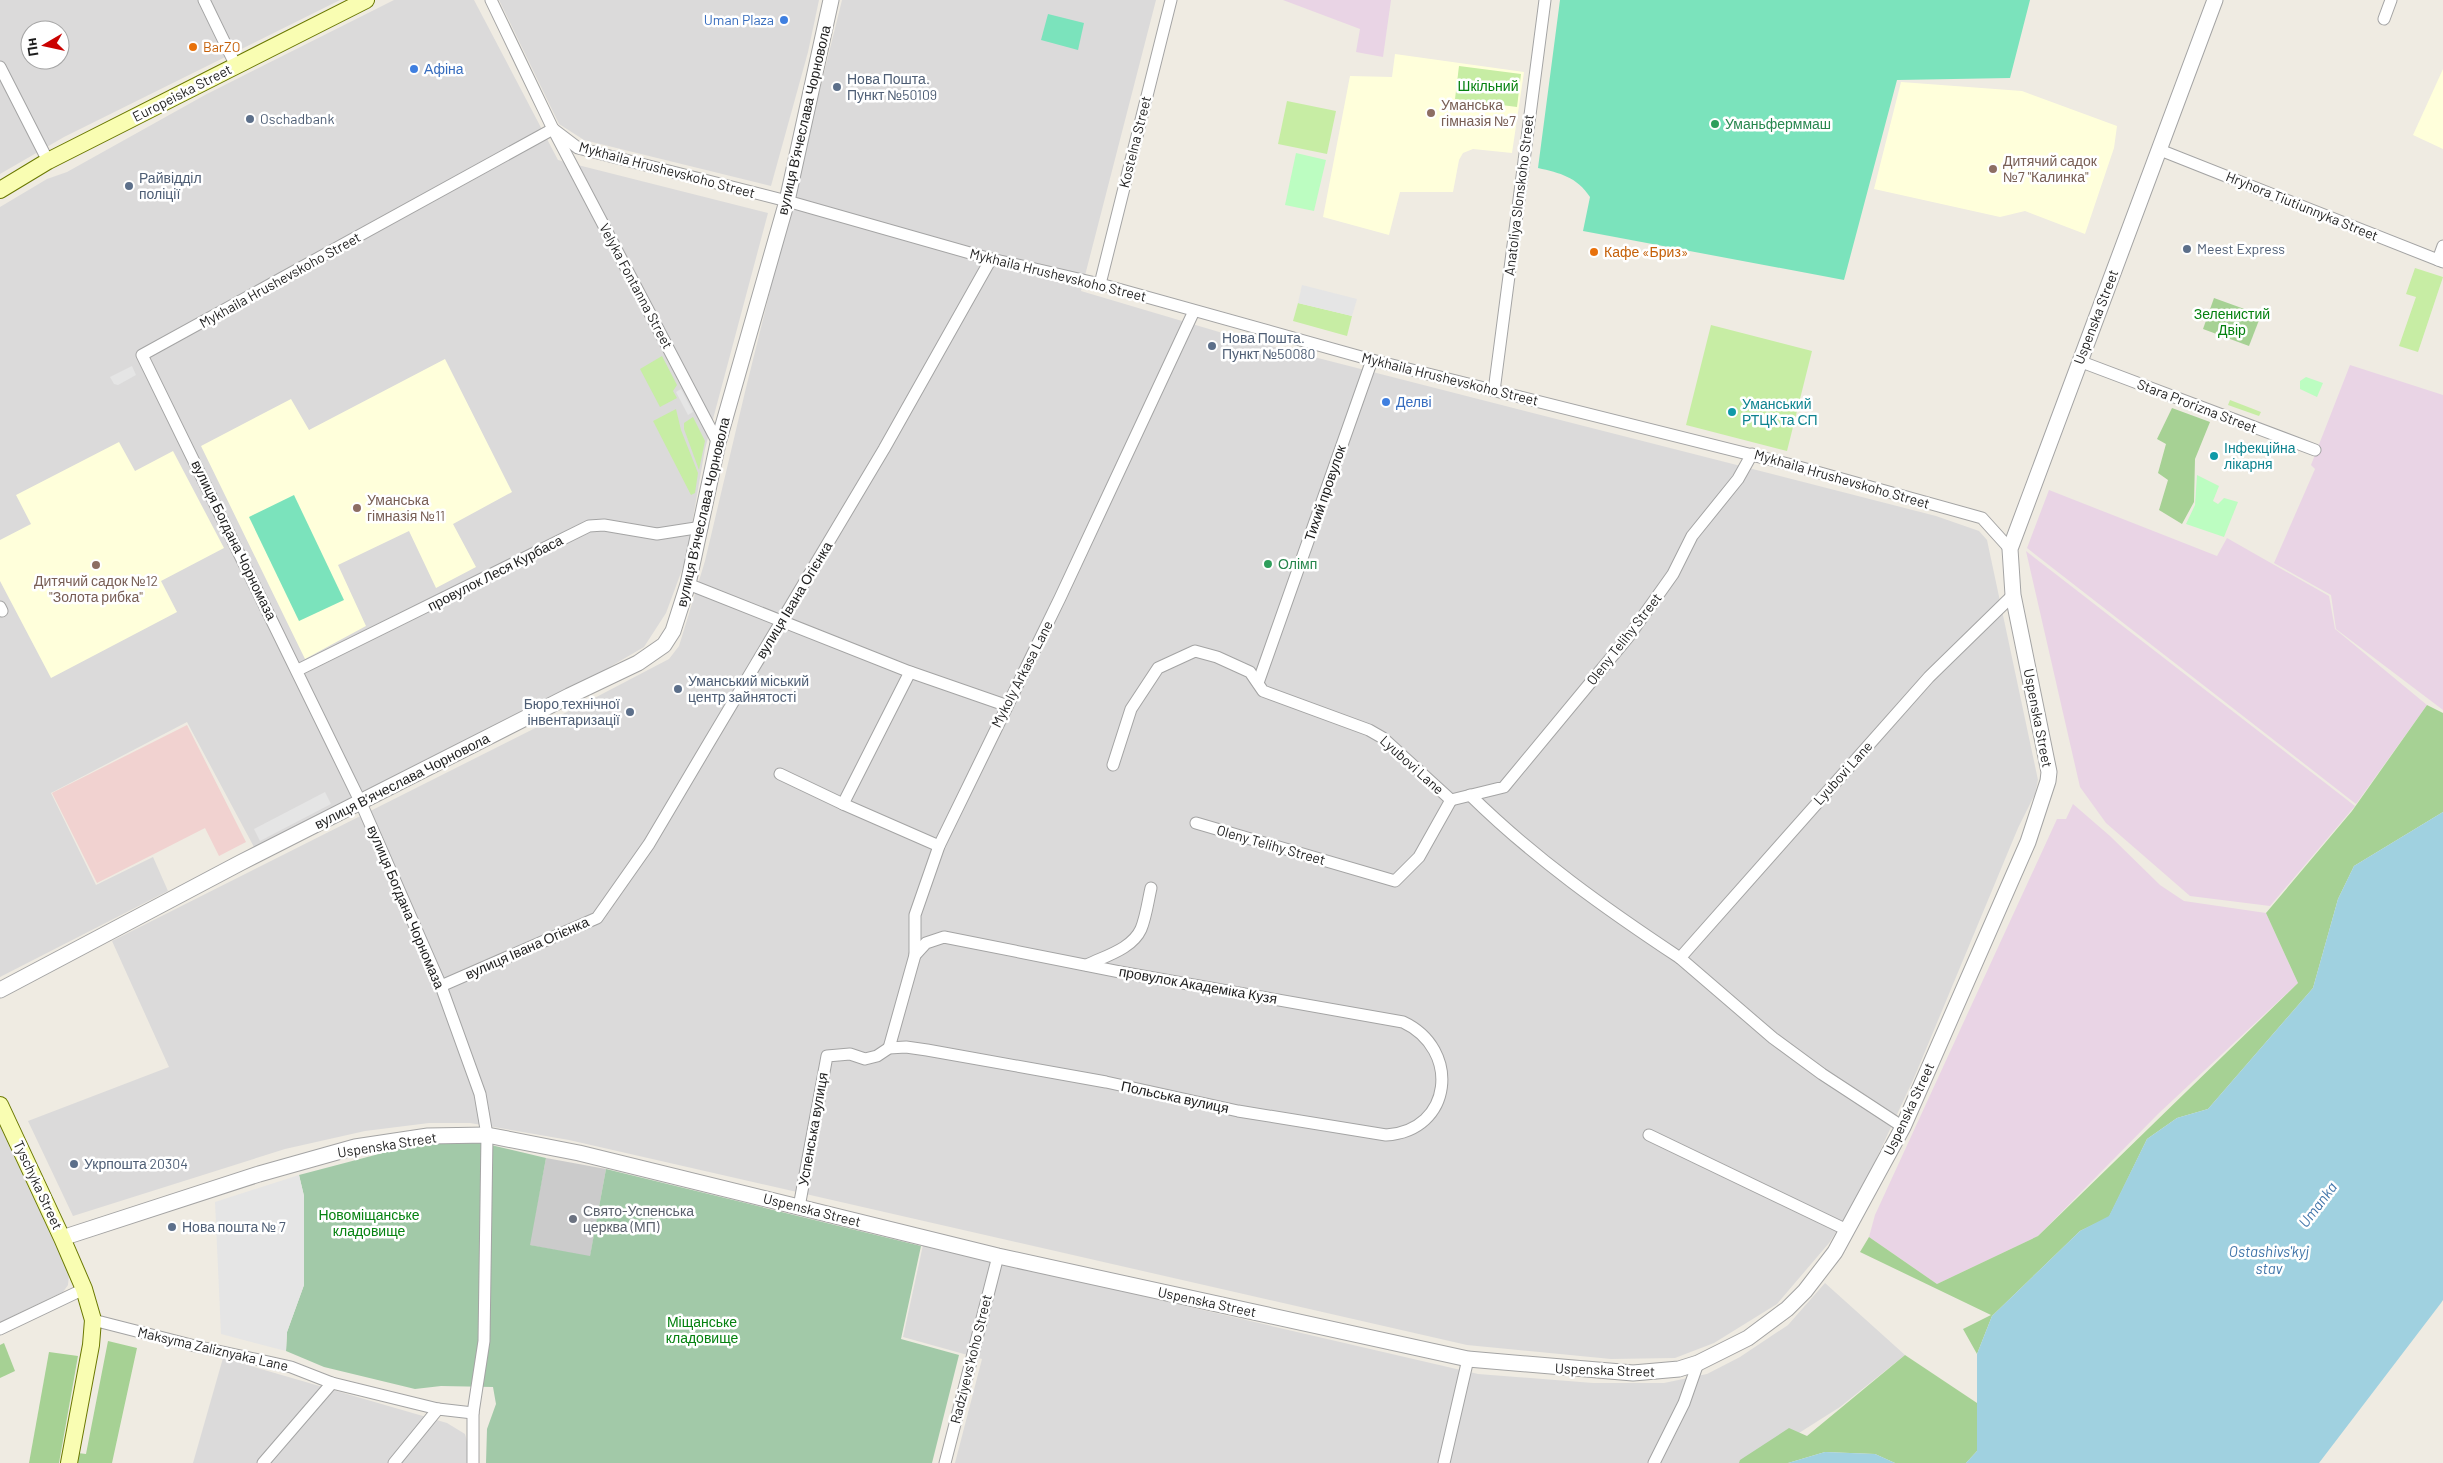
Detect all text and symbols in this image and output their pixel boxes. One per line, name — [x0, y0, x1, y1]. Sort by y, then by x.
place label: Uman Plaza — [704, 11, 774, 28]
marker: Uman Plaza — [778, 14, 790, 26]
north arrow — [20, 20, 70, 70]
street label: вулиця В’ячеслава Чорновола — [773, 23, 834, 216]
text: Пн — [22, 37, 42, 58]
place label: BarZO — [203, 38, 240, 55]
marker: BarZO — [187, 41, 199, 53]
street label: Europeiska Street — [129, 60, 234, 125]
place label: Афіна — [424, 60, 464, 77]
marker: Афіна — [408, 63, 420, 75]
place label: Нова Пошта. Пункт №50109 — [847, 70, 937, 103]
park label: Шкільний — [1458, 77, 1518, 94]
marker: Нова Пошта. Пункт №50109 — [831, 81, 843, 93]
street label: Kostelna Street — [1115, 94, 1154, 190]
place label: Уманська гімназія №7 — [1441, 96, 1516, 129]
marker: Уманська гімназія №7 — [1425, 107, 1437, 119]
place label: Oschadbank — [260, 110, 334, 127]
marker: Oschadbank — [244, 113, 256, 125]
street label: Anatoliya Slonskoho Street — [1500, 113, 1537, 277]
place label: Уманьферммаш — [1725, 115, 1831, 132]
marker: Уманьферммаш — [1709, 118, 1721, 130]
street label: Mykhaila Hrushevskoho Street — [577, 138, 757, 201]
place label: Дитячий садок №7 "Калинка" — [2003, 152, 2098, 185]
marker: Дитячий садок №7 "Калинка" — [1987, 163, 1999, 175]
street label: Hryhora Tiutiunnyka Street — [2224, 167, 2381, 244]
place label: Райвідділ поліції — [139, 169, 202, 202]
marker: Райвідділ поліції — [123, 180, 135, 192]
street label: Velyka Fontanna Street — [596, 220, 677, 351]
street label: Mykhaila Hrushevskoho Street — [196, 228, 363, 331]
place label: Meest Express — [2197, 240, 2285, 257]
place label: Кафе «Бриз» — [1604, 243, 1688, 260]
marker: Meest Express — [2181, 243, 2193, 255]
street label: Mykhaila Hrushevskoho Street — [968, 244, 1148, 305]
marker: Кафе «Бриз» — [1588, 246, 1600, 258]
street label: Uspenska Street — [2070, 267, 2121, 367]
park label: Зеленистий Двір — [2194, 305, 2270, 338]
place label: Нова Пошта. Пункт №50080 — [1222, 329, 1316, 362]
marker: Нова Пошта. Пункт №50080 — [1206, 340, 1218, 352]
street label: Mykhaila Hrushevskoho Street — [1360, 348, 1540, 409]
street label: Stara Prorizna Street — [2135, 375, 2260, 436]
place label: Делві — [1396, 393, 1432, 410]
place label: Уманський РТЦК та СП — [1742, 395, 1818, 428]
marker: Делві — [1380, 396, 1392, 408]
marker: Уманський РТЦК та СП — [1726, 406, 1738, 418]
street label: вулиця В’ячеслава Чорновола — [672, 415, 733, 608]
place label: Інфекційна лікарня — [2224, 439, 2296, 472]
street label: Тихий провулок — [1300, 442, 1349, 543]
street label: Mykhaila Hrushevskoho Street — [1753, 445, 1932, 512]
marker: Інфекційна лікарня — [2208, 450, 2220, 462]
street label: вулиця Богдана Чорномаза — [188, 457, 281, 623]
place label: Уманська гімназія №11 — [367, 491, 445, 524]
marker: Уманська гімназія №11 — [351, 502, 363, 514]
street label: провулок Леся Курбаса — [424, 531, 565, 614]
street label: вулиця Івана Огієнка — [752, 538, 835, 661]
place label: Олімп — [1278, 555, 1317, 572]
marker: Олімп — [1262, 558, 1274, 570]
marker: Дитячий садок №12 "Золота рибка" — [90, 559, 102, 571]
place label: Дитячий садок №12 "Золота рибка" — [34, 572, 158, 605]
street label: Oleny Telihy Street — [1582, 589, 1665, 688]
street label: Mykoly Arkasa Lane — [987, 617, 1056, 730]
street label: Uspenska Street — [2021, 667, 2056, 769]
place label: Уманський міський центр зайнятості — [688, 672, 809, 705]
marker: Уманський міський центр зайнятості — [672, 683, 684, 695]
place label: Бюро технічної інвентаризації — [524, 695, 620, 728]
marker: Бюро технічної інвентаризації — [624, 706, 636, 718]
street label: вулиця В’ячеслава Чорновола — [311, 729, 492, 832]
street label: Lyubovi Lane — [1377, 732, 1448, 798]
street label: Lyubovi Lane — [1810, 737, 1876, 808]
street label: Oleny Telihy Street — [1215, 821, 1327, 868]
street label: вулиця Богдана Чорномаза — [364, 823, 449, 991]
street label: вулиця Івана Огієнка — [462, 913, 592, 982]
street label: провулок Академіка Кузя — [1118, 962, 1279, 1007]
street label: Uspenska Street — [1880, 1060, 1937, 1158]
street label: Успенська вулиця — [794, 1071, 831, 1187]
street label: Польська вулиця — [1120, 1077, 1231, 1116]
street label: Uspenska Street — [336, 1128, 438, 1161]
street label: Tyschyka Street — [10, 1137, 67, 1232]
place label: Укрпошта 20304 — [84, 1155, 188, 1172]
marker: Укрпошта 20304 — [68, 1158, 80, 1170]
water label: Umanka — [2294, 1178, 2340, 1231]
street label: Uspenska Street — [761, 1189, 863, 1230]
place label: Свято-Успенська церква (МП) — [583, 1202, 694, 1235]
park label: Новоміщанське кладовище — [318, 1206, 420, 1239]
marker: Свято-Успенська церква (МП) — [567, 1213, 579, 1225]
place label: Нова пошта № 7 — [182, 1218, 286, 1235]
marker: Нова пошта № 7 — [166, 1221, 178, 1233]
water label: Ostashivs'kyj stav — [2229, 1242, 2310, 1277]
street label: Uspenska Street — [1156, 1283, 1258, 1320]
street label: Radziyevsʹkoho Street — [946, 1292, 995, 1425]
park label: Міщанське кладовище — [666, 1313, 739, 1346]
street label: Maksyma Zaliznyaka Lane — [136, 1323, 290, 1374]
street label: Uspenska Street — [1555, 1359, 1655, 1380]

